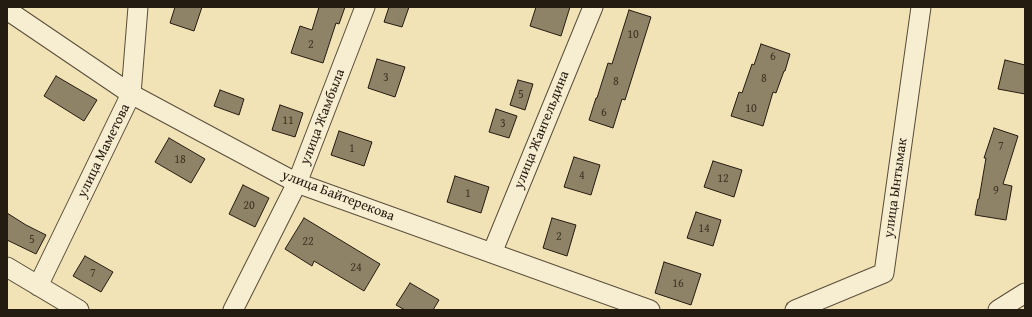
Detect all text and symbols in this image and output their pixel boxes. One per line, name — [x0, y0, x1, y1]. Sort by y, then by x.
house number: 10 — [627, 28, 639, 42]
house number: 2 — [308, 38, 314, 52]
house number: 6 — [770, 50, 776, 64]
street label: улица Жамбыла — [297, 67, 349, 167]
street label: улица Жангельдина — [511, 69, 573, 191]
house number: 3 — [383, 71, 389, 85]
house number: 8 — [761, 72, 767, 86]
house number: 8 — [613, 75, 619, 89]
house number: 5 — [518, 88, 524, 102]
street label: улица Маметова — [74, 101, 134, 201]
house number: 10 — [745, 102, 757, 116]
house number: 6 — [601, 106, 607, 120]
house number: 11 — [282, 114, 294, 128]
house number: 3 — [500, 117, 506, 131]
street label: улица Ынтымак — [881, 137, 911, 239]
house number: 7 — [998, 140, 1004, 154]
house number: 1 — [349, 142, 355, 156]
house number: 18 — [174, 153, 186, 167]
street label: улица Байтерекова — [279, 167, 397, 225]
house number: 4 — [579, 169, 585, 183]
house number: 12 — [717, 172, 729, 186]
house number: 9 — [993, 184, 999, 198]
house number: 1 — [465, 187, 471, 201]
house number: 20 — [243, 199, 255, 213]
house number: 14 — [698, 222, 710, 236]
house number: 2 — [556, 230, 562, 244]
house number: 5 — [29, 233, 35, 247]
house number: 22 — [302, 235, 314, 249]
house number: 24 — [350, 261, 362, 275]
house number: 7 — [90, 267, 96, 281]
house number: 16 — [672, 277, 684, 291]

